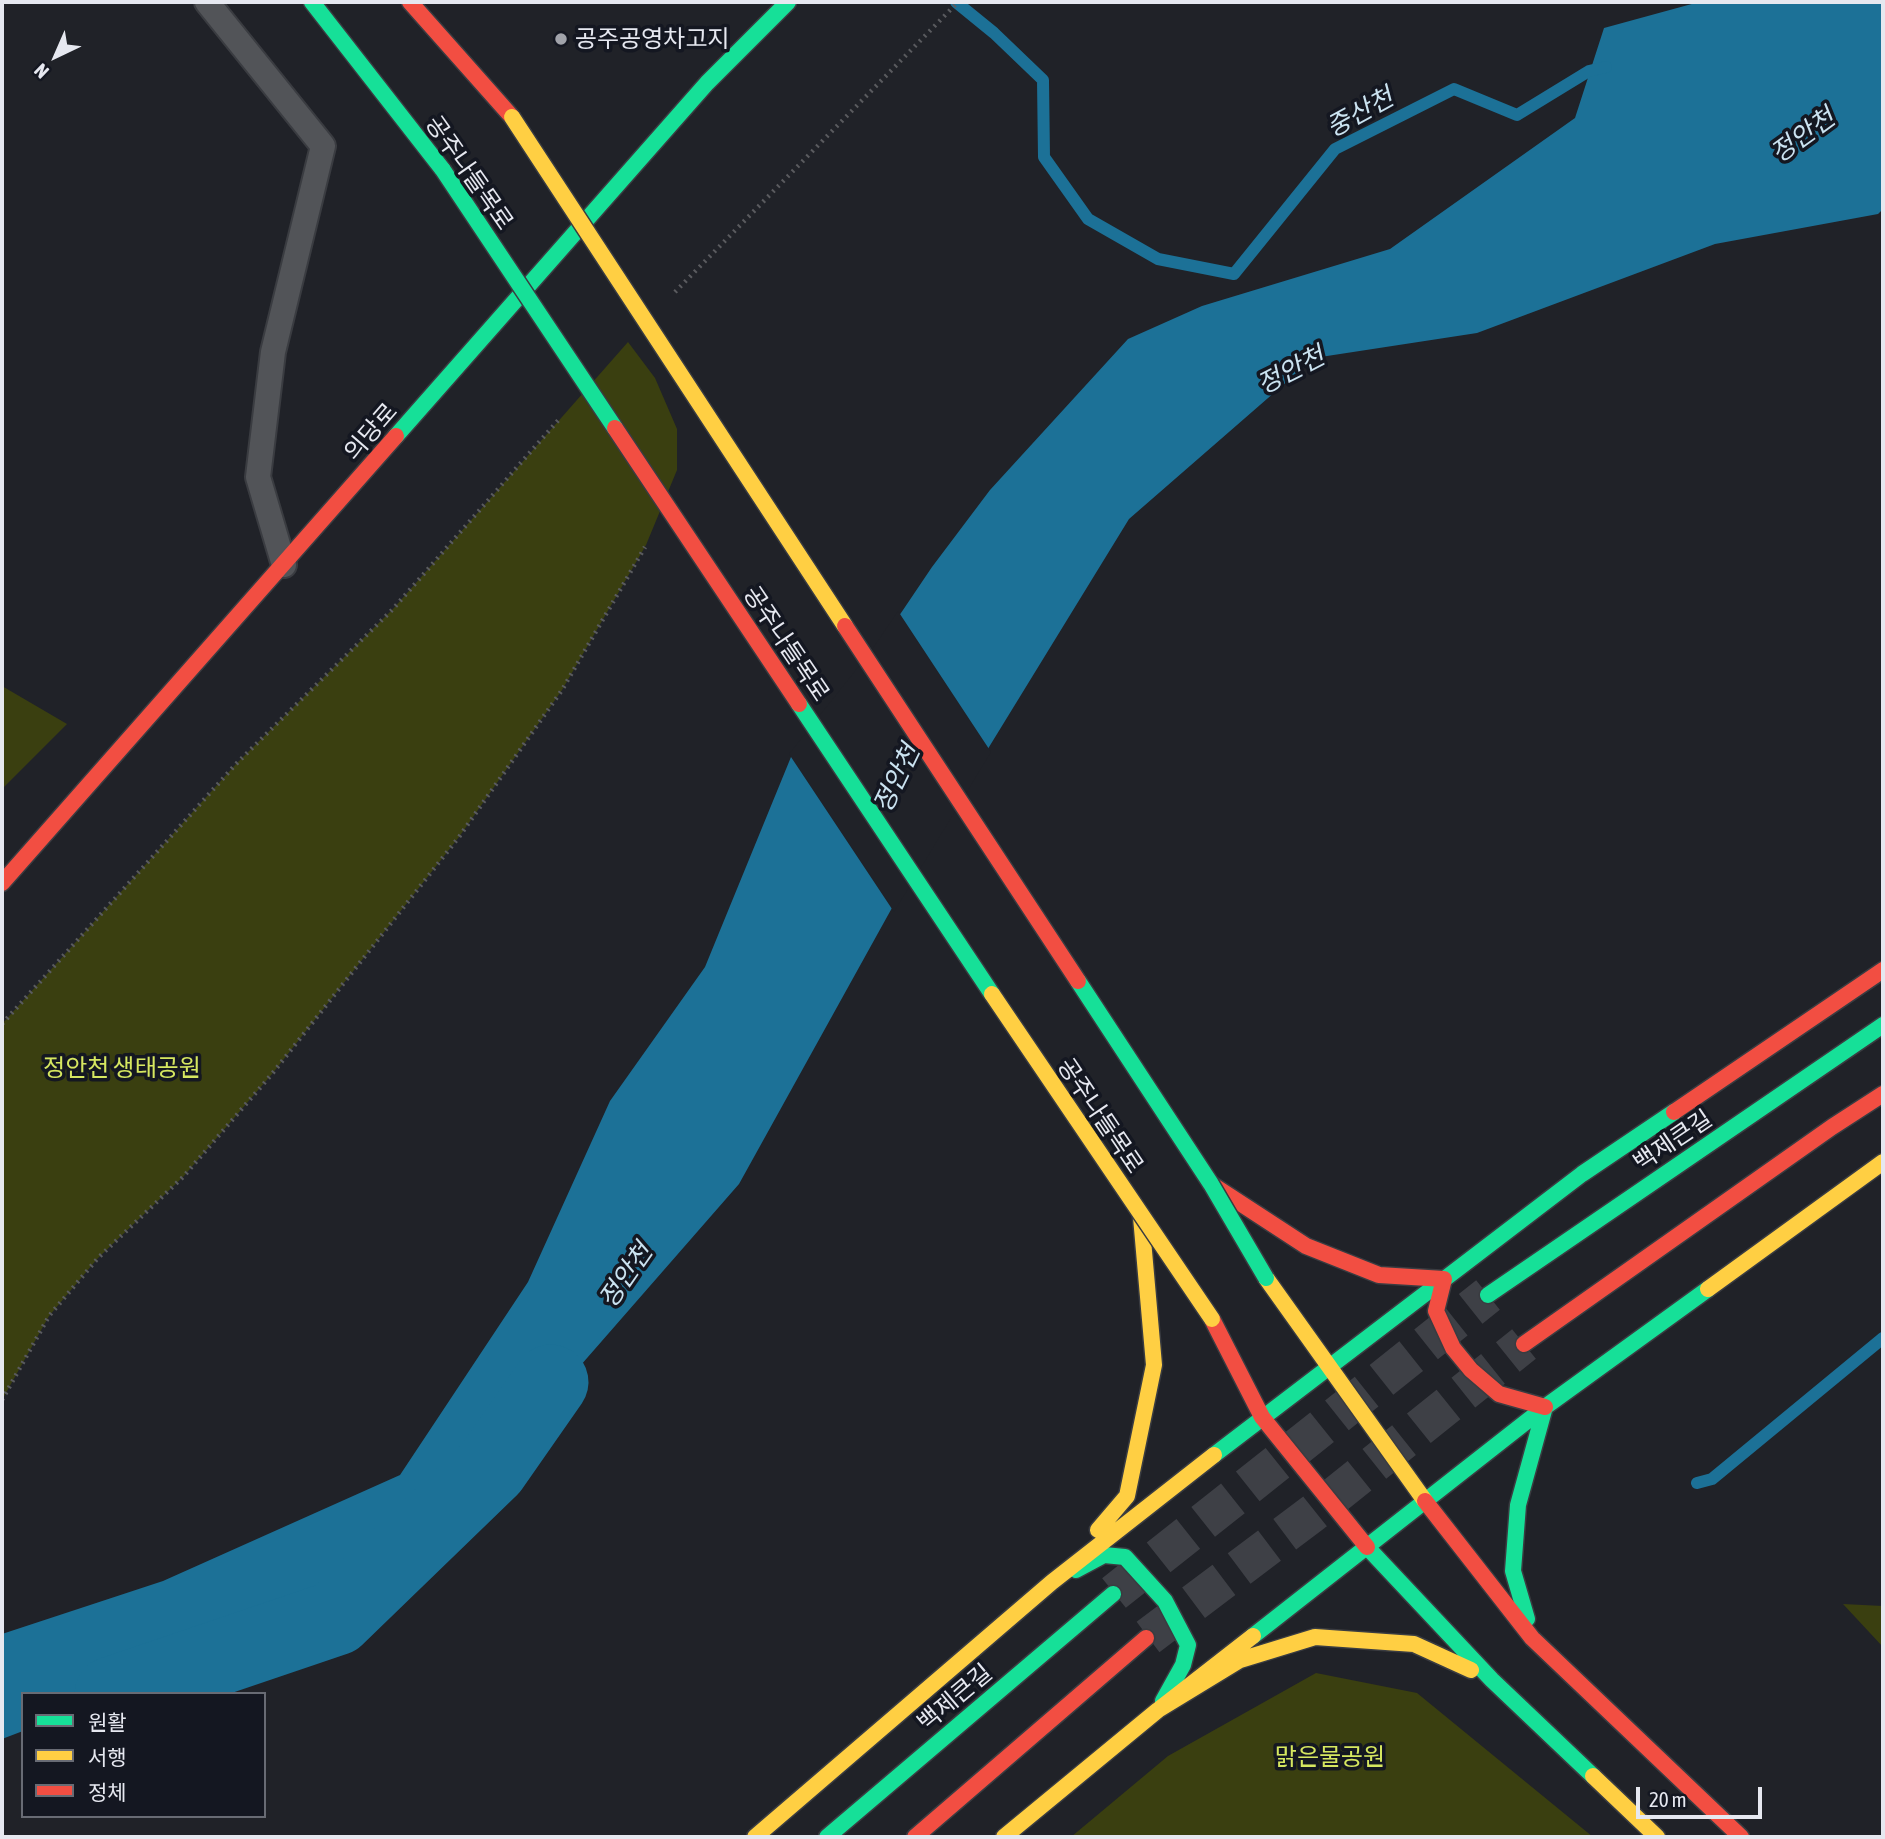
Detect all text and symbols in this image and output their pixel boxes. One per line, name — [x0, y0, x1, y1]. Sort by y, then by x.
north arrow — [21, 21, 91, 91]
place label: 공주공영차고지 — [575, 25, 730, 53]
marker: 공주공영차고지 — [553, 31, 569, 47]
text: N — [30, 59, 53, 83]
water label: 중산천 — [1321, 82, 1399, 144]
water label: 정안천 — [1765, 102, 1841, 170]
street label: 공주나들목로 — [419, 110, 519, 236]
water label: 정안천 — [1252, 341, 1330, 401]
street label: 의당로 — [338, 398, 404, 466]
street label: 공주나들목로 — [737, 581, 835, 707]
water label: 정안천 — [867, 740, 927, 818]
street label: 공주나들목로 — [1051, 1053, 1149, 1179]
park label: 정안천 생태공원 — [43, 1054, 201, 1082]
street label: 백제큰길 — [1628, 1104, 1718, 1178]
water label: 정안천 — [593, 1238, 659, 1314]
street label: 백제큰길 — [912, 1659, 998, 1737]
legend — [21, 1692, 266, 1818]
text: 원활 — [88, 1710, 127, 1734]
park label: 맑은물공원 — [1275, 1743, 1385, 1771]
text: 서행 — [88, 1745, 127, 1769]
scale bar — [1640, 1772, 1766, 1816]
text: 정체 — [88, 1780, 127, 1804]
text: 20 m — [1649, 1787, 1687, 1811]

